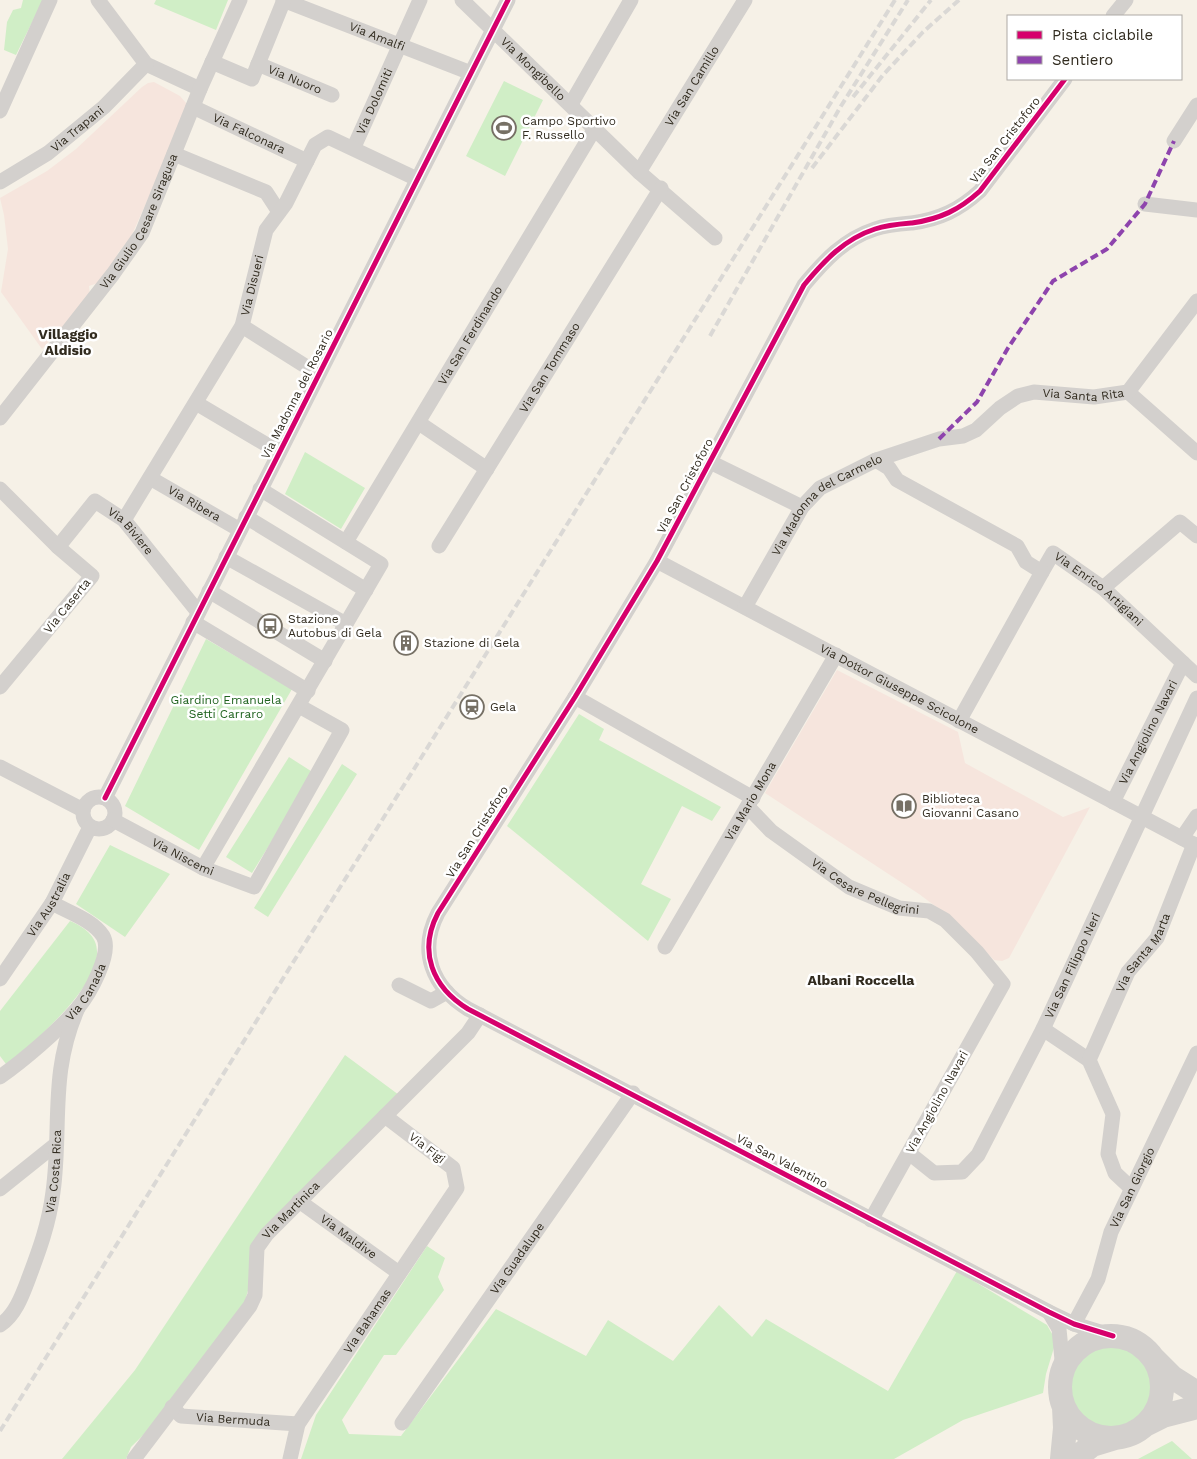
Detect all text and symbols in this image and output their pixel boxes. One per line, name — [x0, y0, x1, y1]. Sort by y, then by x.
legend — [1007, 15, 1182, 80]
street label: Via Amalfi — [347, 19, 407, 54]
text: Pista ciclabile — [1052, 26, 1153, 44]
street label: Via Mongibello — [498, 34, 568, 104]
street label: Via San Camillo — [662, 43, 722, 129]
text: Sentiero — [1052, 51, 1113, 69]
street label: Via Nuoro — [266, 62, 324, 97]
street label: Via Dolomiti — [354, 66, 395, 137]
street label: Via San Cristoforo — [967, 94, 1043, 186]
street label: Via Trapani — [48, 103, 107, 155]
street label: Via Falconara — [211, 110, 288, 157]
place label: Campo Sportivo F. Russello — [522, 114, 616, 142]
sports icon: Campo Sportivo F. Russello — [491, 115, 517, 141]
street label: Via Giulio Cesare Siragusa — [97, 151, 180, 292]
street label: Via Disueri — [238, 253, 267, 317]
street label: Via San Ferdinando — [435, 283, 505, 387]
street label: Via San Tommaso — [516, 320, 583, 415]
district label: Villaggio Aldisio — [38, 326, 98, 358]
street label: Via Madonna del Rosario — [258, 327, 336, 461]
street label: Via Santa Rita — [1042, 386, 1125, 404]
street label: Via San Cristoforo — [654, 436, 716, 536]
street label: Via Madonna del Carmelo — [769, 451, 884, 558]
street label: Via Ribera — [165, 483, 223, 524]
street label: Via Biviere — [105, 504, 156, 558]
street label: Via Enrico Artigiani — [1052, 549, 1146, 629]
street label: Via Caserta — [41, 576, 93, 636]
place label: Stazione Autobus di Gela — [288, 612, 382, 640]
bus stop icon: Stazione Autobus di Gela — [257, 613, 283, 639]
building icon: Stazione di Gela — [393, 630, 419, 656]
place label: Stazione di Gela — [424, 636, 520, 650]
street label: Via Dottor Giuseppe Scicolone — [817, 641, 981, 737]
street label: Via Angiolino Navari — [1116, 678, 1180, 787]
park label: Giardino Emanuela Setti Carraro — [171, 693, 282, 721]
station icon: Gela — [459, 694, 485, 720]
place label: Gela — [490, 700, 516, 714]
street label: Via Mario Mona — [722, 759, 779, 843]
street label: Via San Cristoforo — [443, 783, 511, 881]
place label: Biblioteca Giovanni Casano — [922, 792, 1019, 820]
library icon: Biblioteca Giovanni Casano — [891, 793, 917, 819]
street label: Via Niscemi — [149, 835, 216, 878]
street label: Via Cesare Pellegrini — [808, 855, 920, 917]
street label: Via Australia — [24, 870, 73, 940]
street label: Via San Filippo Neri — [1042, 911, 1103, 1021]
street label: Via Santa Marta — [1113, 911, 1173, 994]
street label: Via Canada — [63, 961, 109, 1024]
district label: Albani Roccella — [808, 972, 915, 988]
street label: Via Angiolino Navari — [903, 1048, 971, 1156]
street label: Via Costa Rica — [43, 1129, 64, 1215]
street label: Via Figi — [406, 1130, 448, 1166]
street label: Via San Valentino — [734, 1131, 830, 1191]
street label: Via San Giorgio — [1107, 1145, 1158, 1230]
street label: Via Martinica — [259, 1178, 323, 1241]
street label: Via Maldive — [318, 1212, 380, 1262]
street label: Via Guadalupe — [487, 1220, 547, 1297]
street label: Via Bahamas — [341, 1286, 394, 1356]
street label: Via Bermuda — [196, 1410, 271, 1429]

